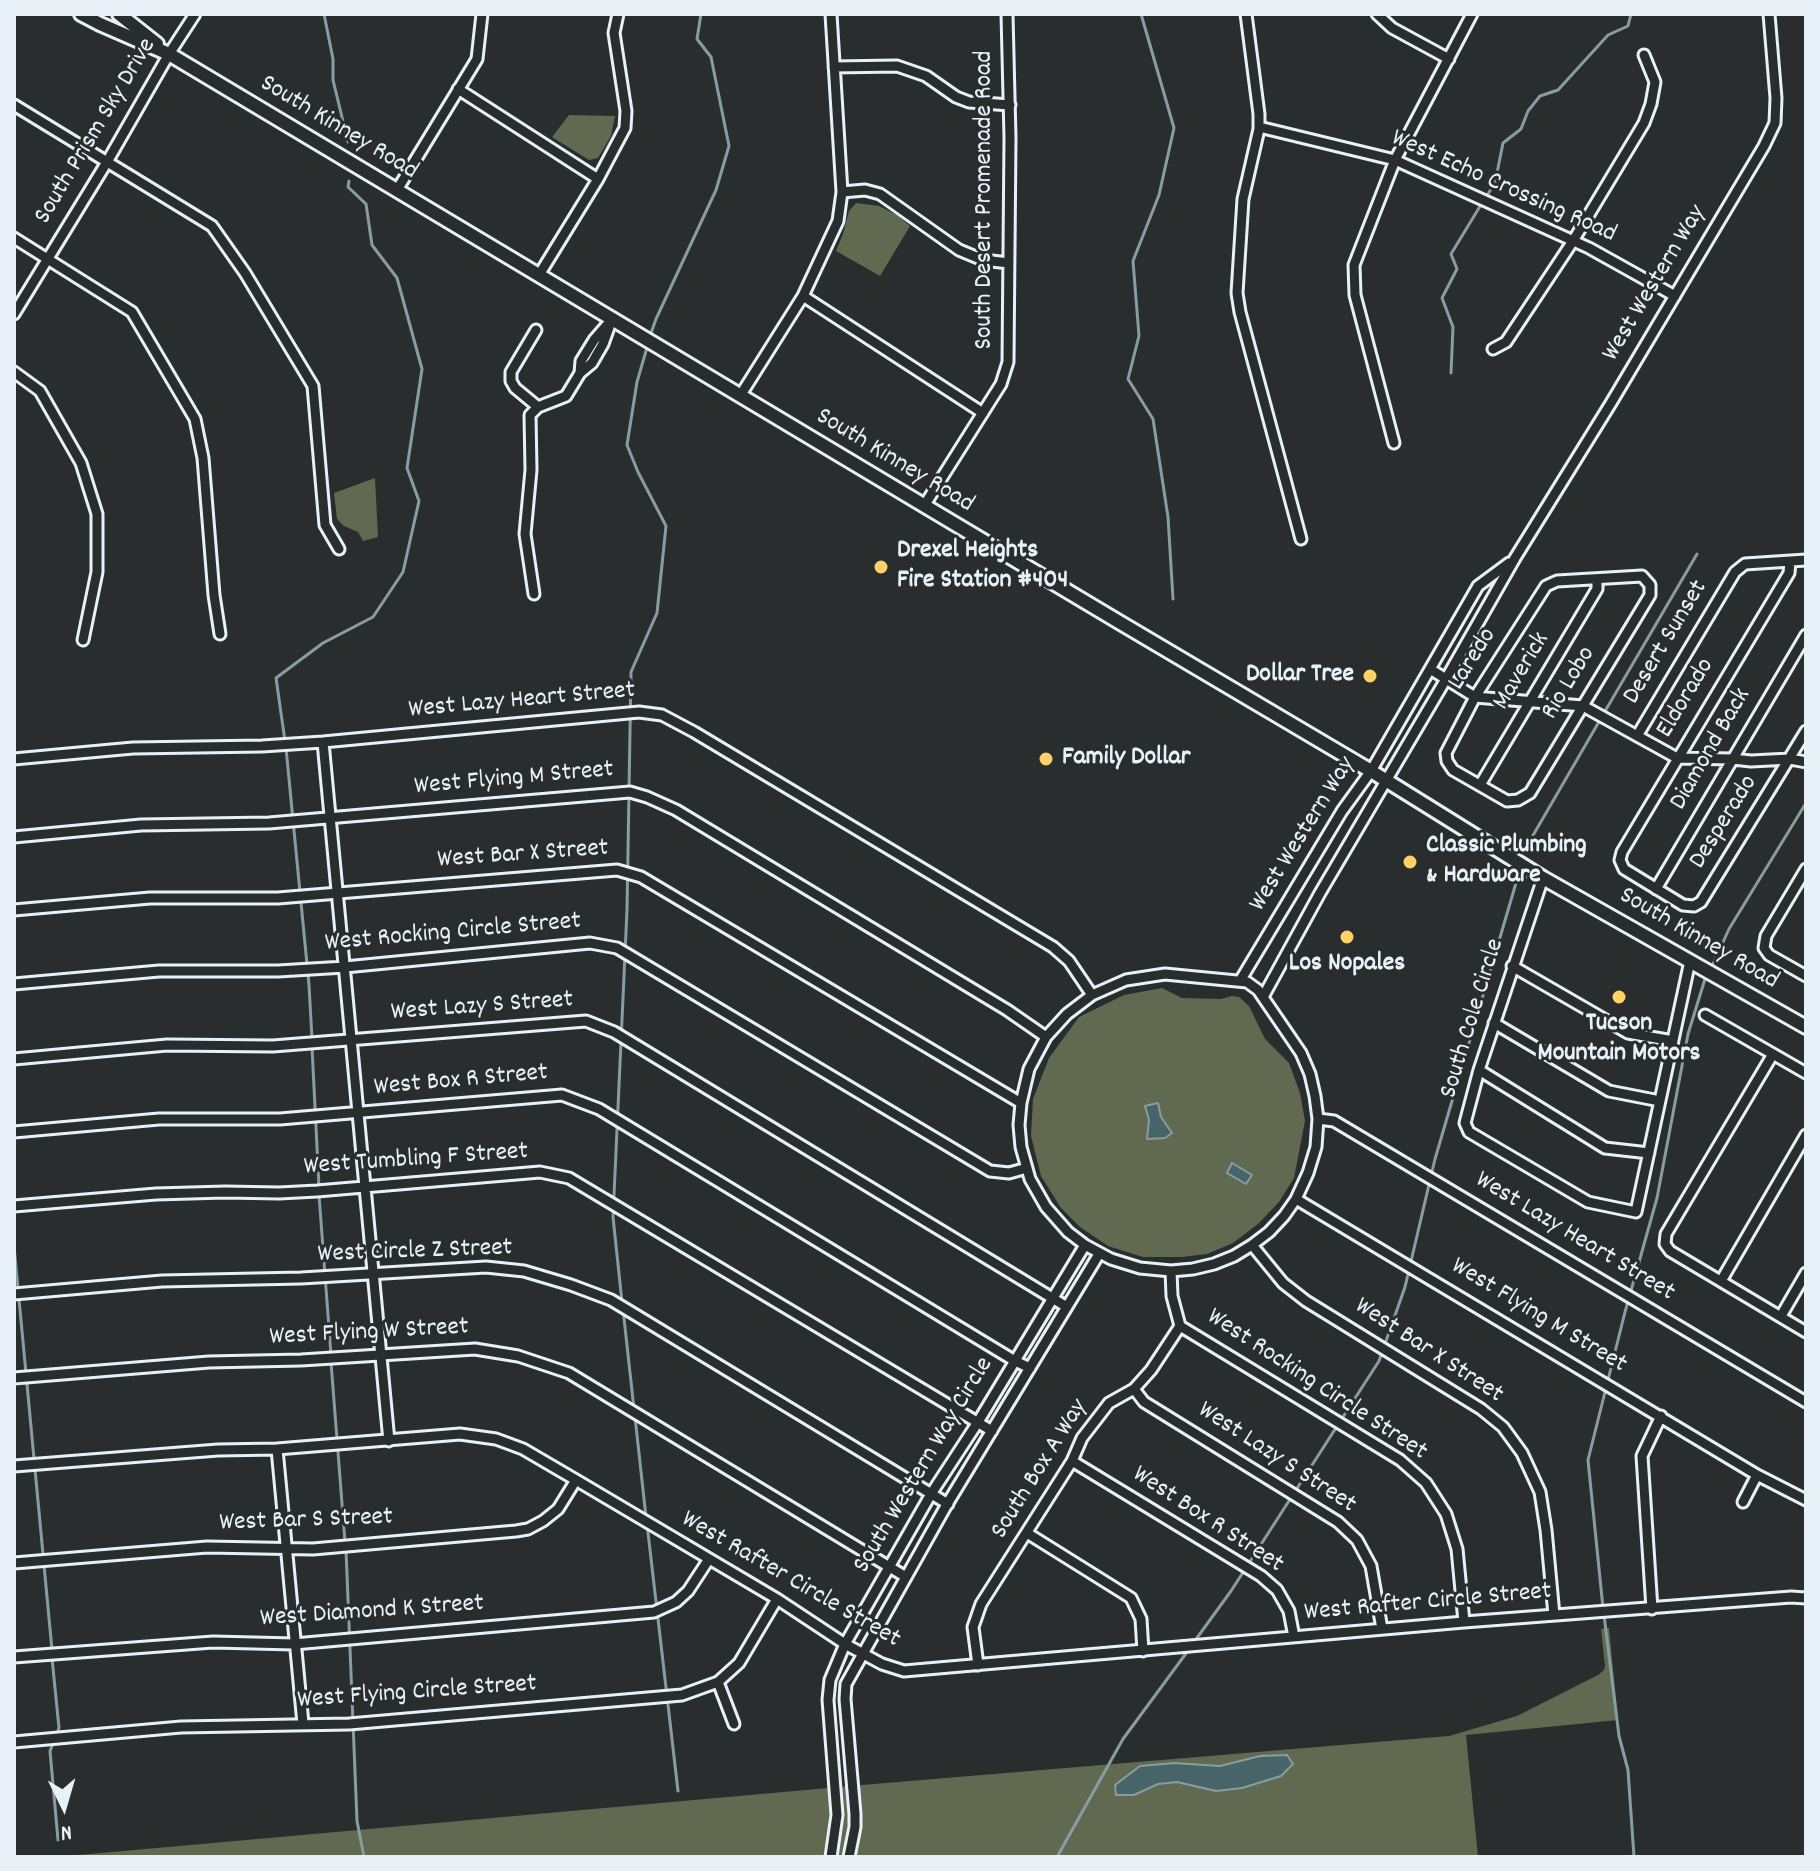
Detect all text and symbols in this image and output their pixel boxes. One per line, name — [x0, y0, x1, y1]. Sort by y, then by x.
street label: South Prism Sky Drive — [29, 33, 165, 231]
street label: South Desert Promenade Road — [970, 51, 1002, 349]
street label: South Kinney Road — [253, 70, 423, 188]
street label: West Echo Crossing Road — [1386, 124, 1620, 252]
street label: West Western Way — [1597, 200, 1715, 368]
street label: South Kinney Road — [809, 403, 979, 521]
place label: Drexel Heights Fire Station #404 — [897, 536, 1068, 598]
marker: Drexel Heights Fire Station #404 — [872, 558, 890, 576]
street label: Desert Sunset — [1618, 575, 1716, 711]
street label: Laredo — [1443, 623, 1505, 697]
street label: Maverick — [1488, 627, 1558, 717]
street label: Rio Lobo — [1536, 642, 1604, 726]
street label: Eldorado — [1651, 654, 1723, 744]
place label: Dollar Tree — [1246, 660, 1354, 692]
marker: Dollar Tree — [1361, 667, 1379, 685]
street label: West Lazy Heart Street — [407, 677, 637, 727]
street label: Diamond Back — [1665, 683, 1759, 817]
place label: Family Dollar — [1062, 743, 1190, 775]
marker: Family Dollar — [1037, 750, 1055, 768]
street label: West Western Way — [1244, 752, 1364, 918]
street label: West Flying M Street — [413, 756, 615, 804]
street label: Desperado — [1684, 770, 1766, 876]
place label: Classic Plumbing & Hardware — [1426, 831, 1587, 892]
street label: West Bar X Street — [436, 834, 610, 878]
marker: Classic Plumbing & Hardware — [1401, 853, 1419, 871]
street label: South Kinney Road — [1613, 882, 1783, 998]
street label: West Rocking Circle Street — [324, 907, 582, 961]
marker: Los Nopales — [1338, 928, 1356, 946]
street label: South Cole Circle — [1435, 936, 1513, 1102]
place label: Los Nopales — [1289, 949, 1405, 981]
street label: West Lazy S Street — [390, 986, 574, 1030]
marker: Tucson Mountain Motors — [1610, 988, 1628, 1006]
place label: Tucson Mountain Motors — [1537, 1009, 1701, 1070]
street label: West Box R Street — [373, 1059, 549, 1105]
street label: West Tumbling F Street — [303, 1138, 529, 1184]
street label: West Lazy Heart Street — [1469, 1166, 1679, 1310]
street label: West Circle Z Street — [317, 1234, 513, 1272]
street label: West Flying M Street — [1444, 1252, 1632, 1382]
street label: West Bar X Street — [1348, 1292, 1508, 1412]
street label: West Rocking Circle Street — [1200, 1303, 1432, 1469]
street label: West Flying W Street — [269, 1313, 469, 1355]
street label: South Western Way Circle — [848, 1352, 1002, 1580]
street label: South Box A Way — [986, 1394, 1096, 1546]
street label: West Lazy S Street — [1191, 1396, 1361, 1522]
street label: West Box R Street — [1125, 1460, 1289, 1582]
street label: West Bar S Street — [219, 1503, 393, 1541]
street label: West Rafter Circle Street — [675, 1505, 905, 1657]
street label: West Rafter Circle Street — [1303, 1578, 1553, 1630]
street label: West Diamond K Street — [259, 1590, 485, 1636]
street label: West Flying Circle Street — [296, 1670, 538, 1718]
north arrow — [24, 1767, 104, 1847]
text: N — [59, 1815, 73, 1847]

